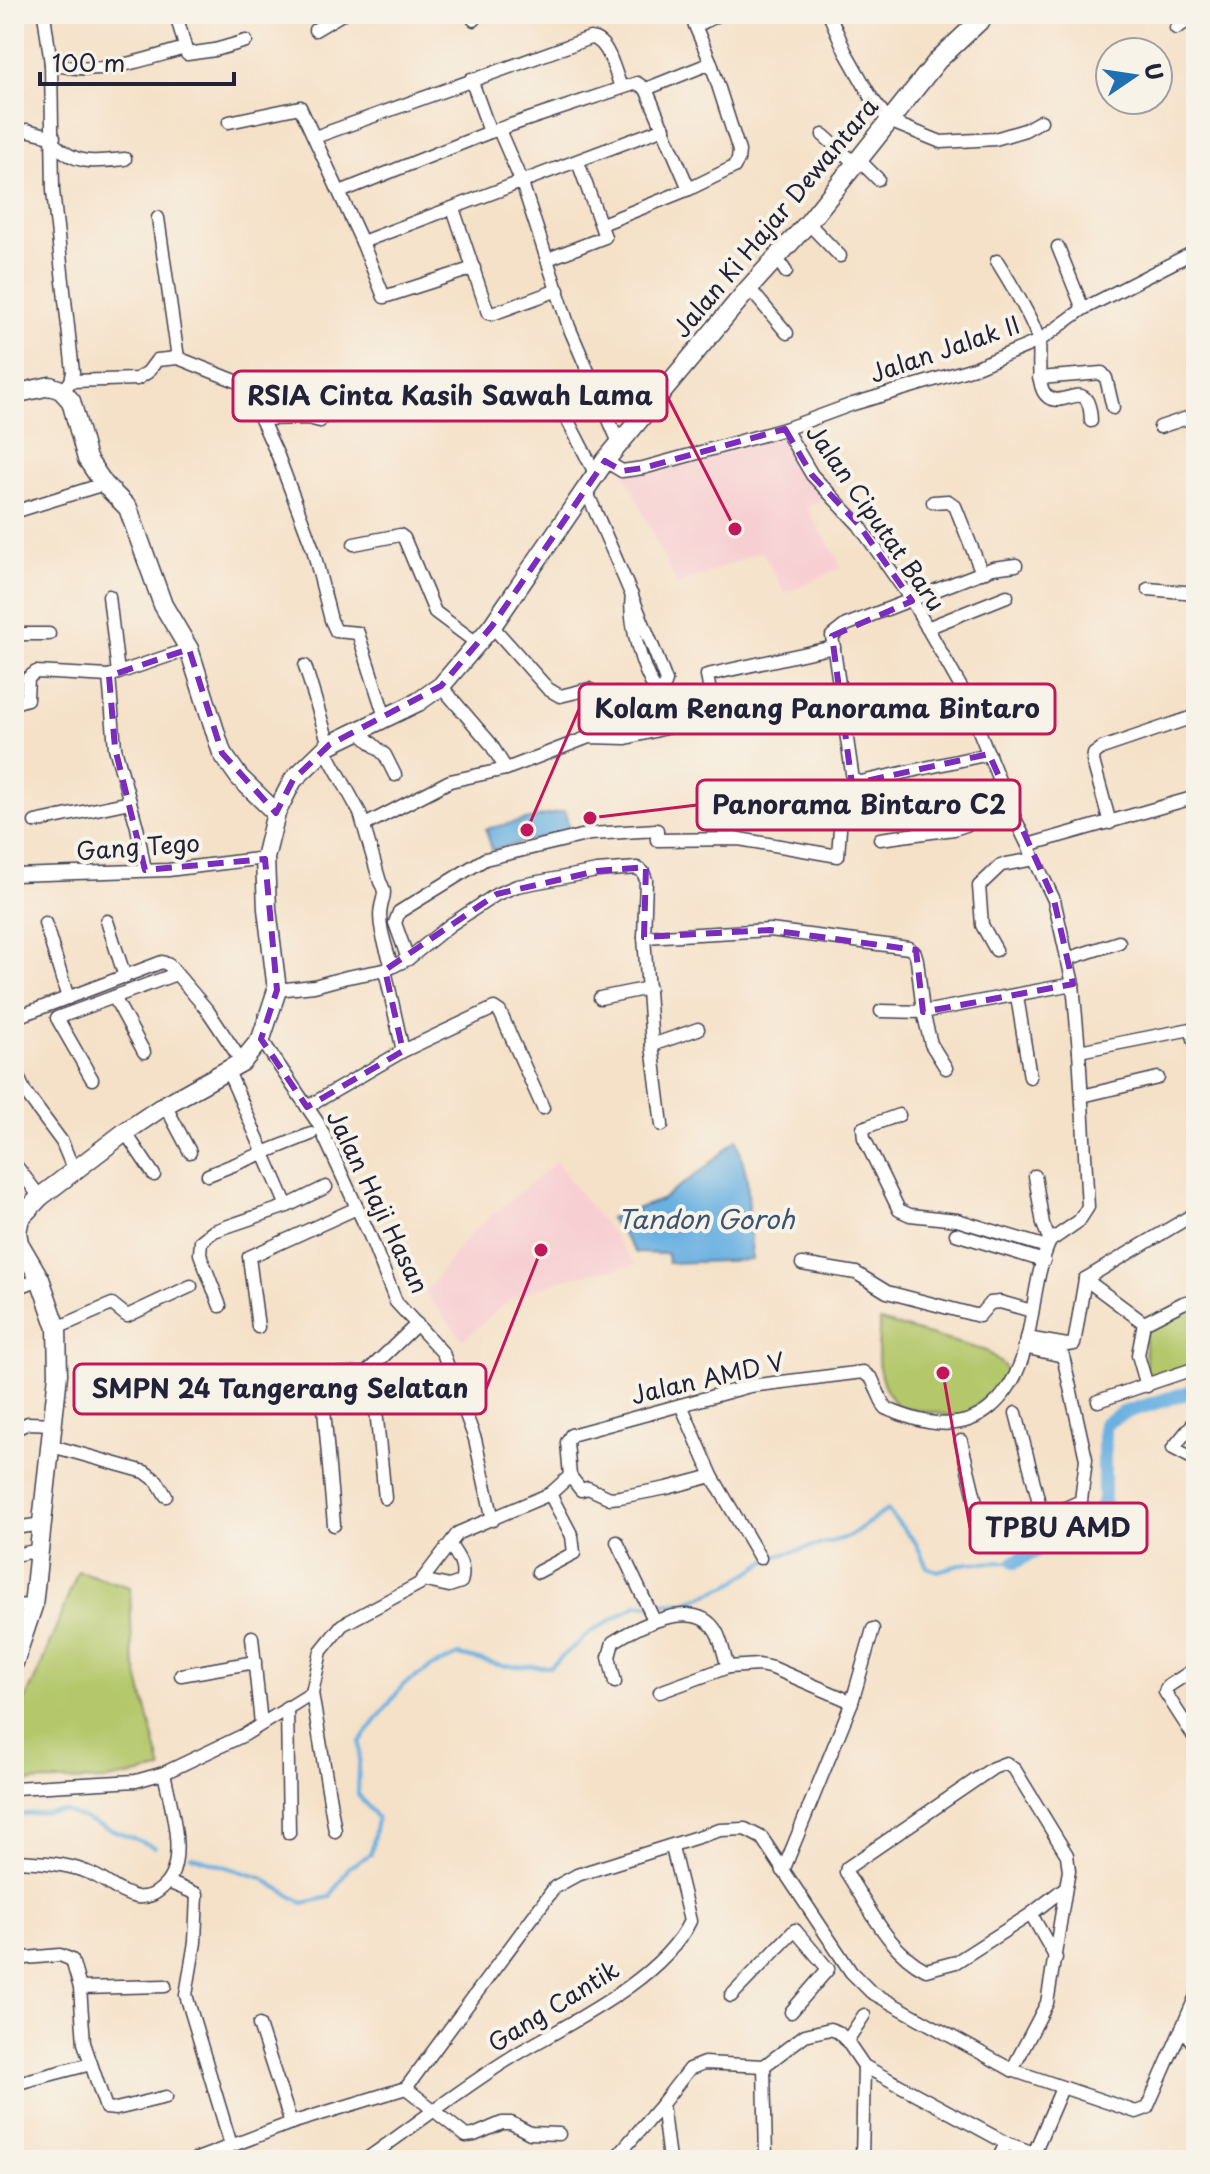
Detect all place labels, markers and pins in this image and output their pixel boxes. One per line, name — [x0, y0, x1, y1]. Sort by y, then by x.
callout: RSIA Cinta Kasih Sawah Lama — [233, 371, 667, 421]
callout: Kolam Renang Panorama Bintaro — [579, 684, 1055, 734]
callout: Panorama Bintaro C2 — [697, 780, 1020, 830]
callout: SMPN 24 Tangerang Selatan — [74, 1364, 486, 1414]
callout: TPBU AMD — [970, 1503, 1147, 1553]

